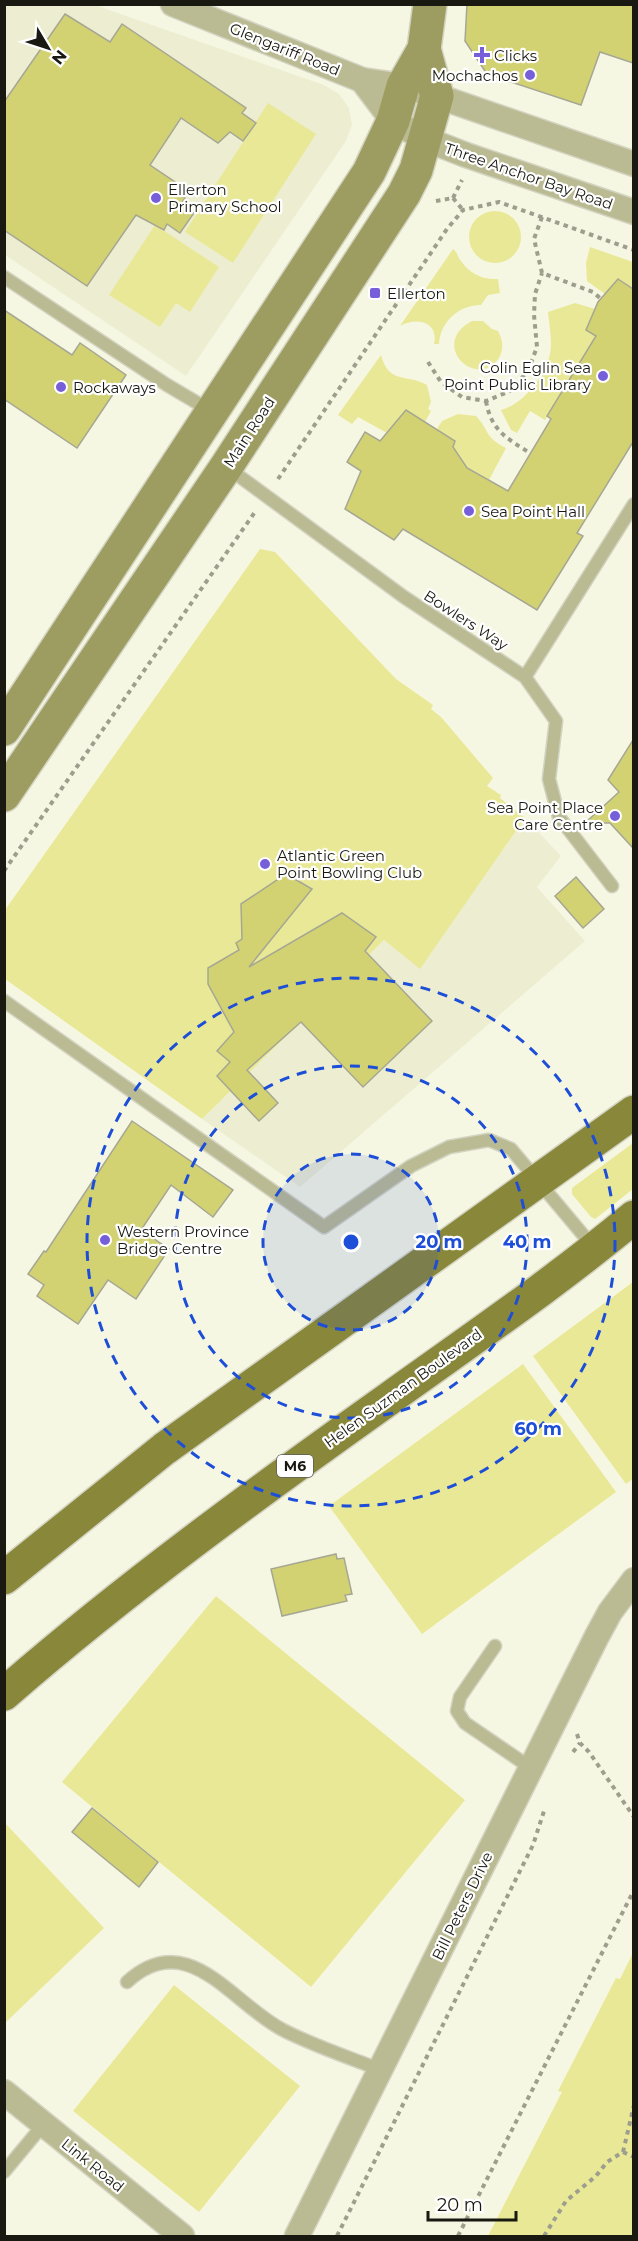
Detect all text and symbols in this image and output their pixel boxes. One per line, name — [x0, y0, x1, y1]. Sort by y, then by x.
north arrow — [18, 18, 78, 78]
street label: Glengariff Road — [227, 18, 343, 80]
text: N — [48, 46, 71, 68]
place label: Clicks — [494, 46, 537, 65]
marker: Clicks — [475, 48, 489, 62]
place label: Mochachos — [432, 66, 518, 85]
marker: Mochachos — [523, 68, 537, 82]
street label: Three Anchor Bay Road — [442, 138, 616, 214]
place label: Ellerton Primary School — [168, 180, 282, 216]
marker: Ellerton Primary School — [149, 191, 163, 205]
place label: Ellerton — [387, 284, 446, 303]
marker: Ellerton — [368, 286, 382, 300]
place label: Colin Eglin Sea Point Public Library — [444, 358, 592, 394]
marker: Colin Eglin Sea Point Public Library — [596, 369, 610, 383]
place label: Rockaways — [73, 378, 156, 397]
marker: Rockaways — [54, 380, 68, 394]
street label: Main Road — [219, 393, 279, 471]
place label: Sea Point Hall — [481, 502, 585, 521]
marker: Sea Point Hall — [462, 504, 476, 518]
street label: Bowlers Way — [420, 586, 512, 655]
place label: Sea Point Place Care Centre — [487, 798, 603, 834]
marker: Sea Point Place Care Centre — [608, 809, 622, 823]
place label: Atlantic Green Point Bowling Club — [277, 846, 422, 882]
marker: Atlantic Green Point Bowling Club — [258, 857, 272, 871]
place label: Western Province Bridge Centre — [117, 1222, 249, 1258]
text: 20 m — [416, 1231, 462, 1253]
text: 40 m — [503, 1231, 551, 1253]
centre of rings — [341, 1232, 361, 1252]
marker: Western Province Bridge Centre — [98, 1233, 112, 1247]
street label: Helen Suzman Boulevard — [320, 1324, 486, 1452]
text: 60 m — [514, 1418, 562, 1440]
road number: M6 — [277, 1455, 313, 1477]
street label: Bill Peters Drive — [428, 1849, 496, 1963]
street label: Link Road — [58, 2134, 128, 2196]
scale bar — [428, 2184, 516, 2222]
text: 20 m — [437, 2194, 483, 2216]

